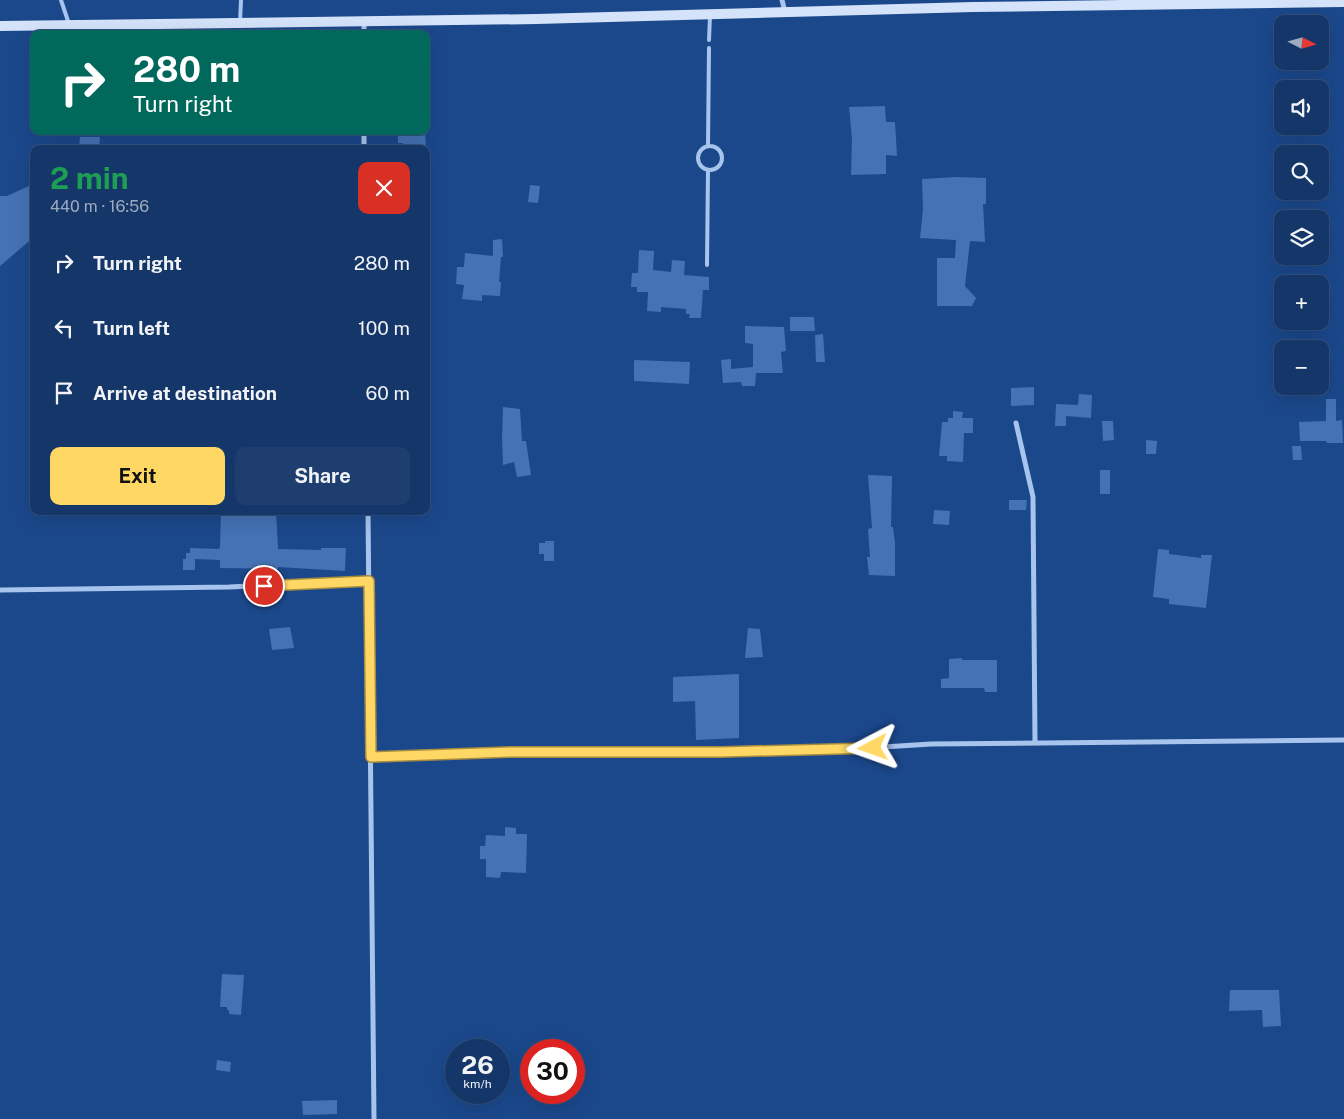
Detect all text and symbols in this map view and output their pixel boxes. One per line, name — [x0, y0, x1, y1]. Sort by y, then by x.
north arrow — [1274, 15, 1329, 70]
map controls — [1274, 15, 1329, 395]
text: 280 m — [133, 49, 240, 90]
icon: right — [50, 50, 115, 115]
button: sound — [1274, 80, 1329, 135]
text: Turn right — [133, 91, 233, 117]
button: search — [1274, 145, 1329, 200]
text: 2 min — [50, 160, 129, 196]
button: close — [358, 162, 410, 214]
text: 440 m · 16:56 — [50, 197, 149, 216]
button: layers — [1274, 210, 1329, 265]
icon: right — [50, 249, 78, 277]
text: Turn right — [93, 252, 182, 274]
text: 280 m — [354, 252, 410, 274]
button: + — [1274, 275, 1329, 330]
icon: left — [50, 314, 78, 342]
text: Turn left — [93, 317, 170, 339]
text: 100 m — [358, 317, 410, 339]
button: − — [1274, 340, 1329, 395]
icon: arrive — [50, 379, 78, 407]
text: Arrive at destination — [93, 382, 277, 404]
text: 60 m — [366, 382, 410, 404]
button: Exit — [50, 447, 225, 505]
button: Share — [235, 447, 410, 505]
pin — [243, 565, 285, 607]
icon: arrive — [250, 572, 278, 600]
position arrow — [846, 721, 898, 773]
speed limit sign: 30 — [520, 1039, 585, 1104]
text: 26 — [461, 1050, 494, 1080]
text: km/h — [463, 1077, 492, 1091]

